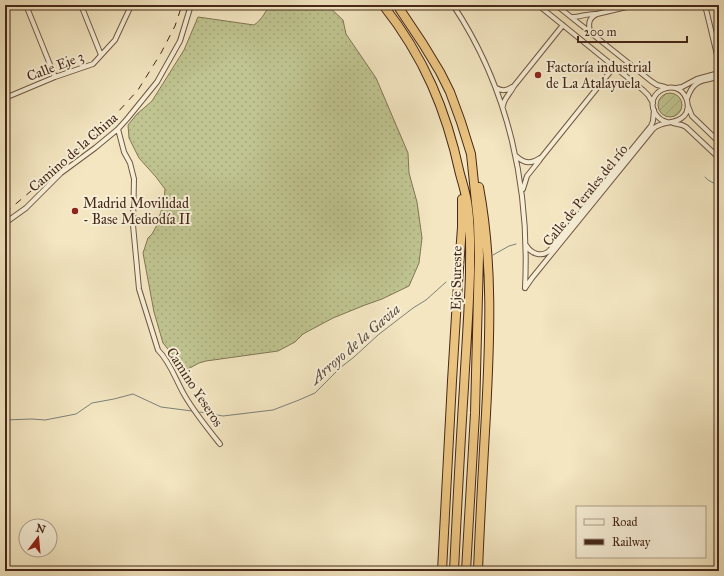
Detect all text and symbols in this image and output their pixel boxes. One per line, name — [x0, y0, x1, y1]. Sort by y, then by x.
scale bar — [578, 18, 687, 44]
text: 200 m — [584, 25, 617, 39]
street label: Calle Eje 3 — [24, 48, 86, 85]
place label: Factoría industrial de La Atalayuela — [546, 59, 652, 92]
marker: Factoría industrial de La Atalayuela — [533, 70, 543, 80]
street label: Camino de la China — [25, 109, 121, 196]
street label: Calle de Perales del río — [539, 141, 632, 250]
place label: Madrid Movilidad - Base Mediodía II — [83, 195, 191, 228]
marker: Madrid Movilidad - Base Mediodía II — [70, 206, 80, 216]
street label: Eje Sureste — [447, 245, 466, 310]
water label: Arroyo de la Gavia — [305, 300, 404, 389]
street label: Camino Yeseros — [163, 344, 226, 430]
legend — [576, 506, 706, 558]
text: Road — [612, 515, 638, 529]
north arrow — [18, 518, 58, 558]
text: N — [34, 521, 48, 537]
text: Railway — [612, 535, 651, 549]

